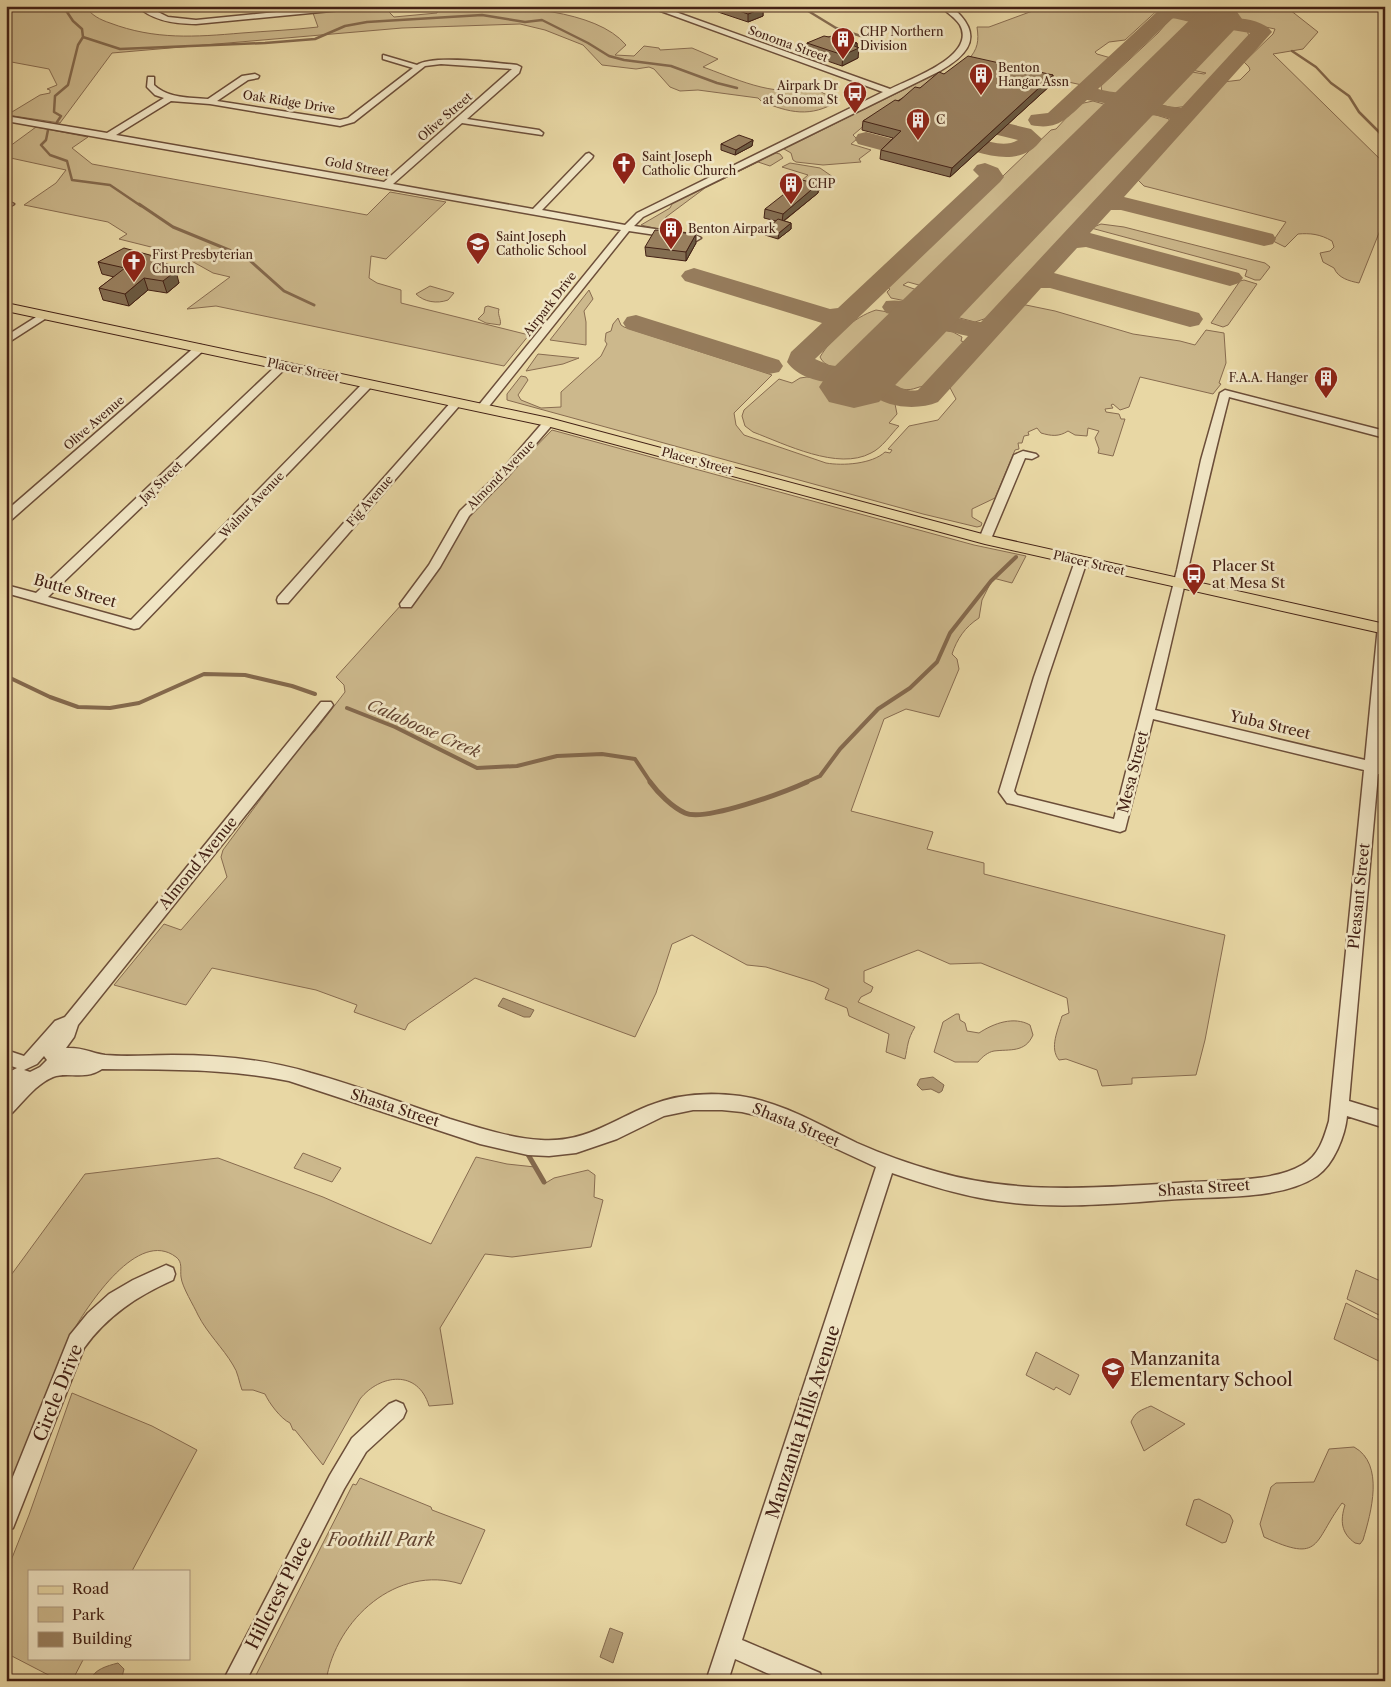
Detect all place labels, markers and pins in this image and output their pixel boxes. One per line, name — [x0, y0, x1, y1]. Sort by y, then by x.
place label: CHP Northern Division — [860, 24, 944, 53]
building icon: CHP Northern Division — [830, 26, 856, 60]
place label: Benton Hangar Assn — [998, 60, 1070, 89]
building icon: Benton Hangar Assn — [968, 62, 994, 96]
place label: Airpark Dr at Sonoma St — [763, 78, 839, 107]
bus stop icon: Airpark Dr at Sonoma St — [842, 80, 868, 114]
building icon: C — [905, 107, 931, 141]
place label: C — [936, 112, 945, 127]
place label: Saint Joseph Catholic Church — [642, 149, 737, 178]
church icon: Saint Joseph Catholic Church — [611, 151, 637, 185]
building icon: CHP — [778, 171, 804, 205]
place label: CHP — [808, 176, 836, 191]
building icon: Benton Airpark — [658, 216, 684, 250]
place label: Benton Airpark — [688, 221, 777, 236]
place label: Saint Joseph Catholic School — [496, 229, 587, 258]
school or university icon: Saint Joseph Catholic School — [465, 231, 491, 265]
place label: First Presbyterian Church — [152, 247, 253, 276]
church icon: First Presbyterian Church — [121, 249, 147, 283]
building icon: F.A.A. Hanger — [1313, 365, 1339, 399]
place label: F.A.A. Hanger — [1229, 370, 1308, 385]
place label: Placer St at Mesa St — [1212, 556, 1286, 592]
bus stop icon: Placer St at Mesa St — [1181, 562, 1207, 596]
place label: Manzanita Elementary School — [1130, 1348, 1293, 1391]
school or university icon: Manzanita Elementary School — [1100, 1356, 1126, 1390]

